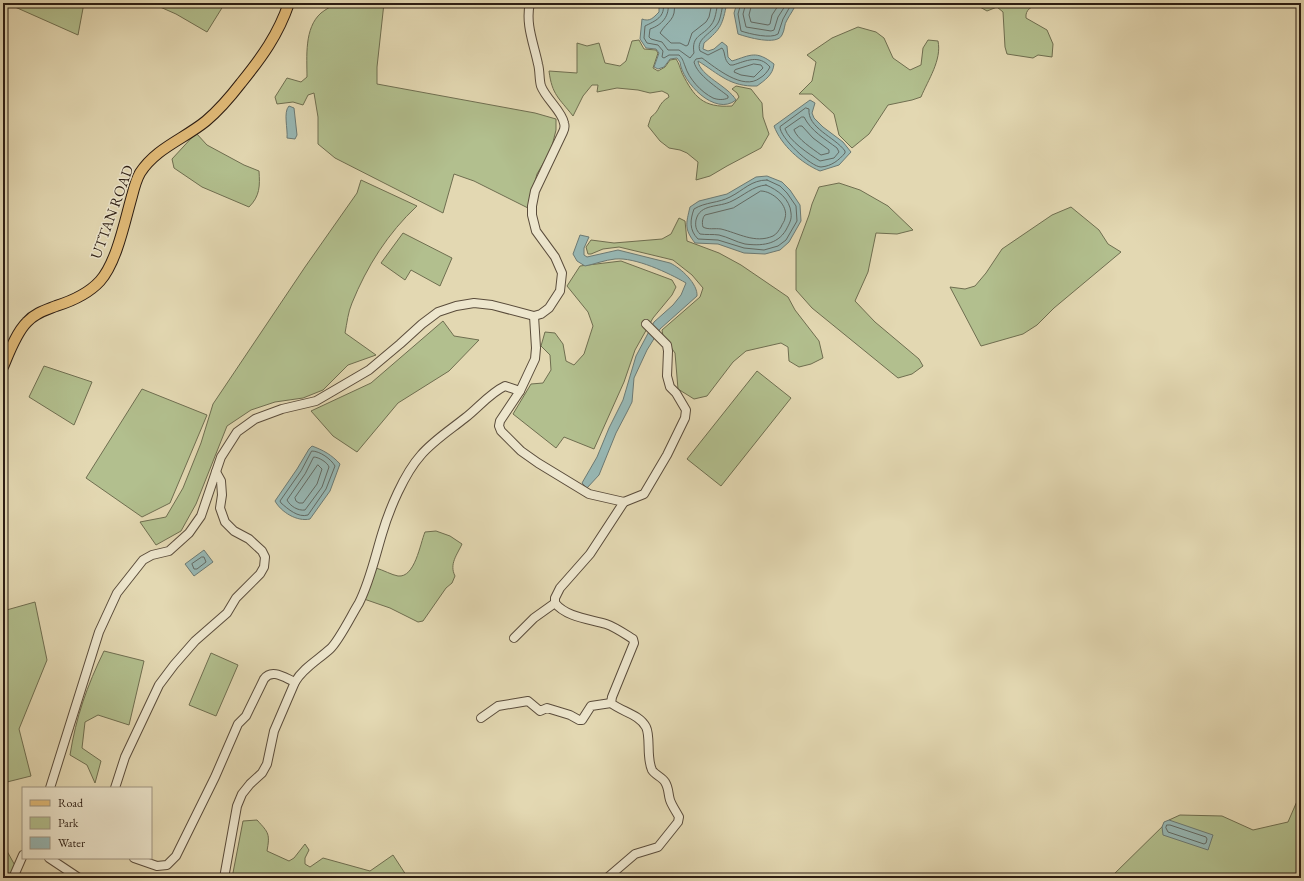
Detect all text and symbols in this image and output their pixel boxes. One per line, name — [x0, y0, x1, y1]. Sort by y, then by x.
street label: UTTAN ROAD — [86, 162, 137, 261]
legend — [22, 787, 152, 859]
text: Road — [58, 795, 84, 811]
text: Park — [58, 815, 79, 831]
text: Water — [58, 835, 85, 851]

